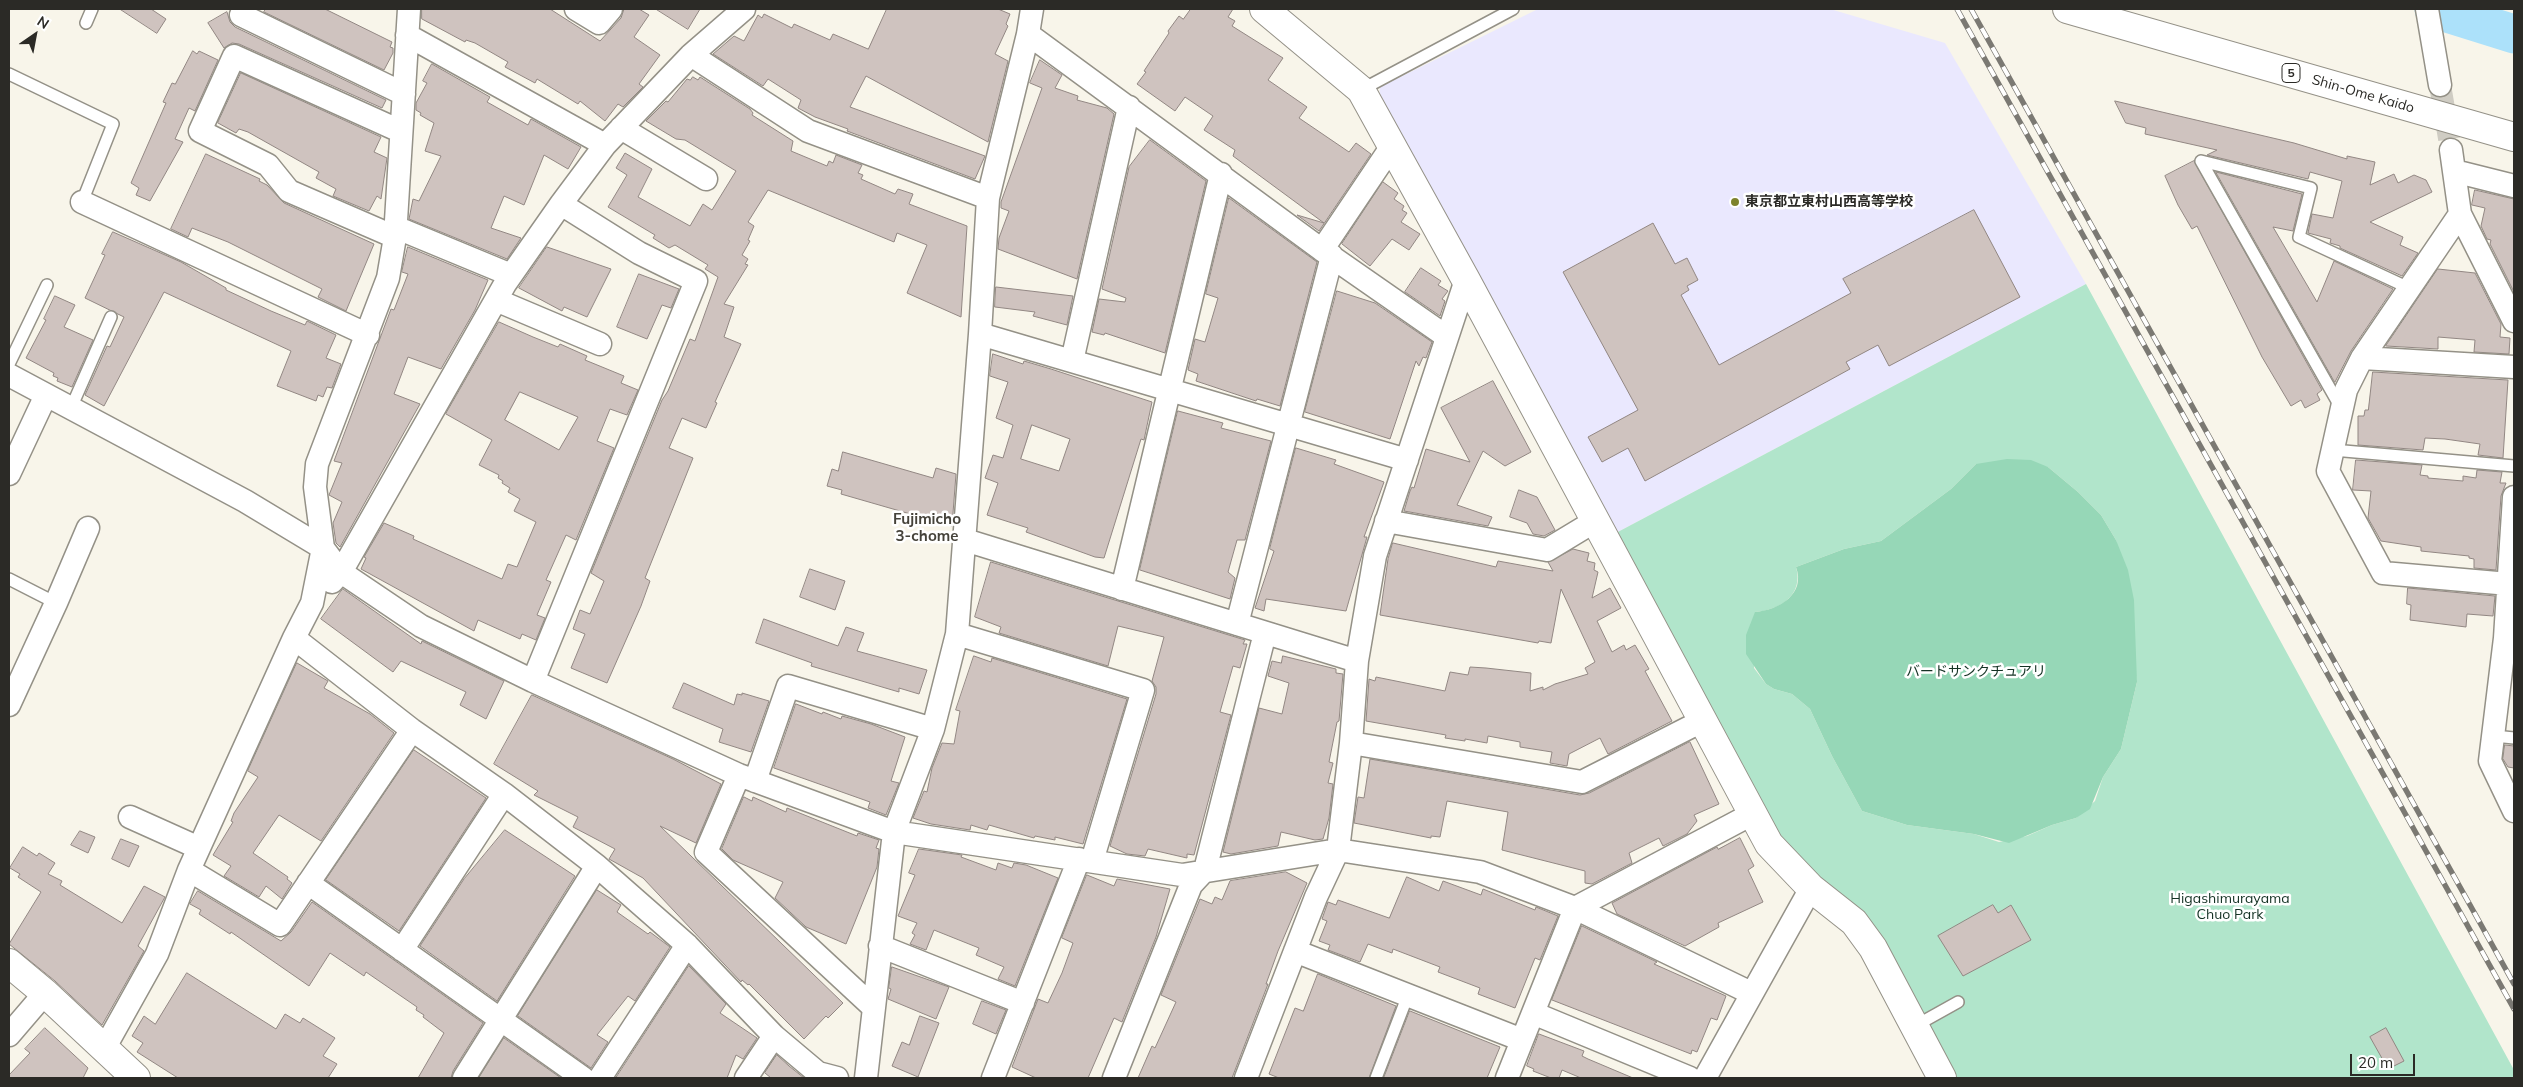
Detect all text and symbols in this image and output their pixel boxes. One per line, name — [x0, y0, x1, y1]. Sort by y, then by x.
north arrow — [10, 10, 60, 60]
text: N — [34, 12, 53, 33]
road number: 5 — [2282, 64, 2300, 82]
street label: Shin-Ome Kaido — [2310, 71, 2416, 117]
place label: 東京都立東村山西高等学校 — [1745, 194, 1913, 210]
marker: 東京都立東村山西高等学校 — [1729, 196, 1741, 208]
district label: Fujimicho 3-chome — [893, 510, 961, 545]
park label: バードサンクチュアリ — [1906, 664, 2046, 680]
park label: Higashimurayama Chuo Park — [2170, 891, 2290, 924]
scale bar — [2353, 1044, 2418, 1076]
text: 20 m — [2358, 1053, 2393, 1072]

